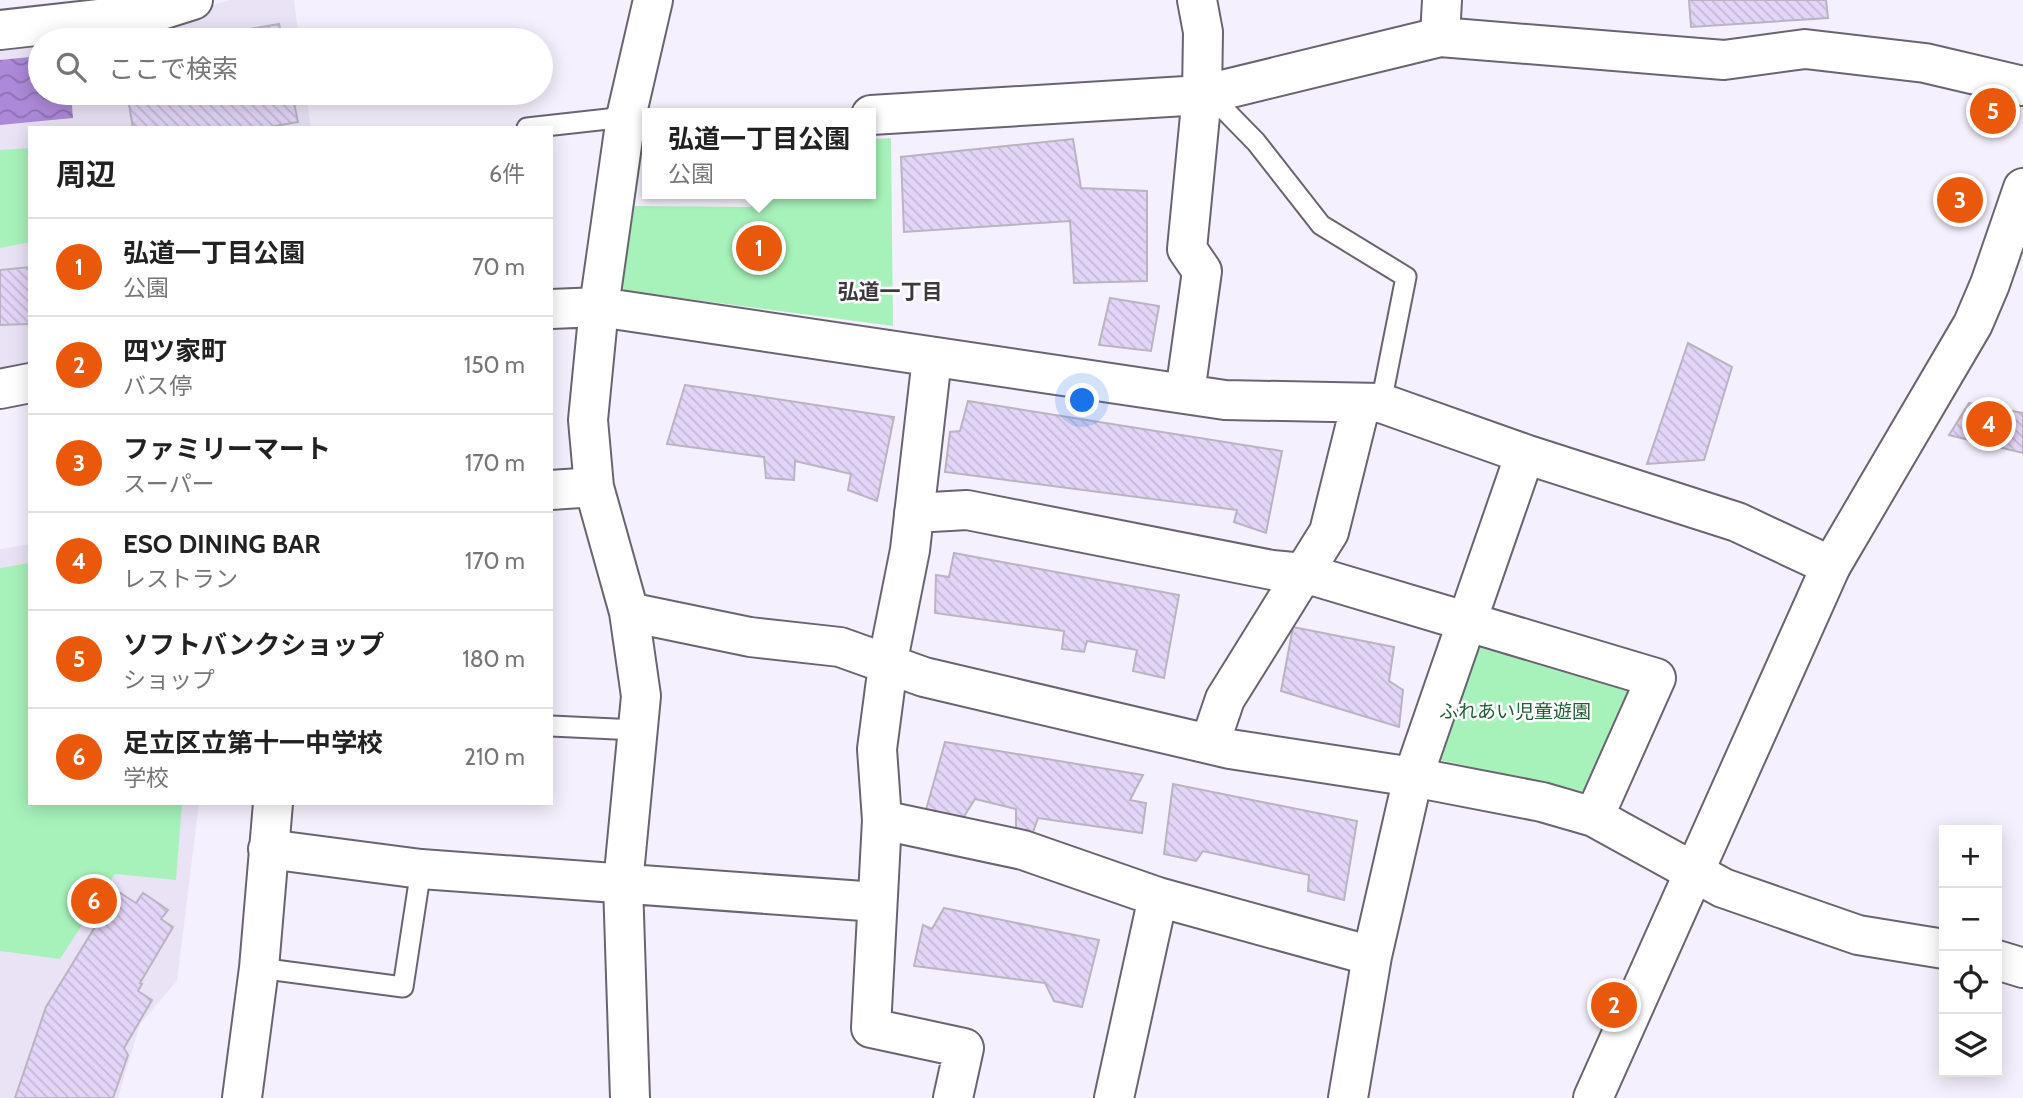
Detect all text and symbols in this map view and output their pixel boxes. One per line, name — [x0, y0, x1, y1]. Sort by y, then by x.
search box — [28, 28, 553, 105]
icon: search — [52, 48, 90, 86]
text: ここで検索 — [108, 53, 238, 85]
pin: 5 — [1970, 85, 2016, 137]
popup — [642, 108, 876, 199]
text: 弘道一丁目公園 — [668, 123, 850, 155]
text: 周辺 — [56, 156, 116, 193]
text: 6件 — [489, 160, 525, 188]
text: 公園 — [668, 160, 714, 188]
pin: 3 — [1937, 174, 1983, 226]
pin: 1 — [736, 222, 782, 274]
text: 弘道一丁目公園 — [123, 237, 305, 269]
text: 1 — [75, 253, 83, 281]
text: 70 m — [472, 253, 525, 281]
text: 公園 — [123, 274, 169, 302]
district label: 弘道一丁目 — [838, 279, 943, 304]
text: 四ツ家町 — [123, 335, 227, 367]
text: 2 — [73, 351, 85, 379]
text: 150 m — [464, 351, 525, 379]
text: バス停 — [123, 372, 192, 400]
your location — [1065, 383, 1099, 417]
pin: 4 — [1966, 398, 2012, 450]
text: ファミリーマート — [123, 433, 331, 465]
text: 3 — [73, 449, 85, 477]
text: 170 m — [465, 449, 525, 477]
text: スーパー — [123, 470, 215, 498]
text: ESO DINING BAR — [123, 528, 321, 560]
text: 4 — [72, 547, 86, 575]
text: 170 m — [465, 547, 525, 575]
text: レストラン — [123, 565, 238, 593]
text: ソフトバンクショップ — [123, 629, 384, 661]
text: 5 — [73, 645, 85, 673]
text: 180 m — [462, 645, 525, 673]
text: ショップ — [123, 666, 215, 694]
park label: ふれあい児童遊園 — [1439, 700, 1591, 723]
text: 足立区立第十一中学校 — [123, 727, 383, 759]
text: 6 — [73, 743, 85, 771]
text: 210 m — [464, 743, 525, 771]
text: 学校 — [123, 764, 169, 792]
map controls — [1939, 825, 2002, 1077]
button: + — [1939, 825, 2002, 888]
pin: 6 — [71, 875, 117, 927]
button: − — [1939, 888, 2002, 951]
button: locate — [1939, 951, 2002, 1014]
pin: 2 — [1591, 979, 1637, 1031]
button: layers — [1939, 1014, 2002, 1077]

